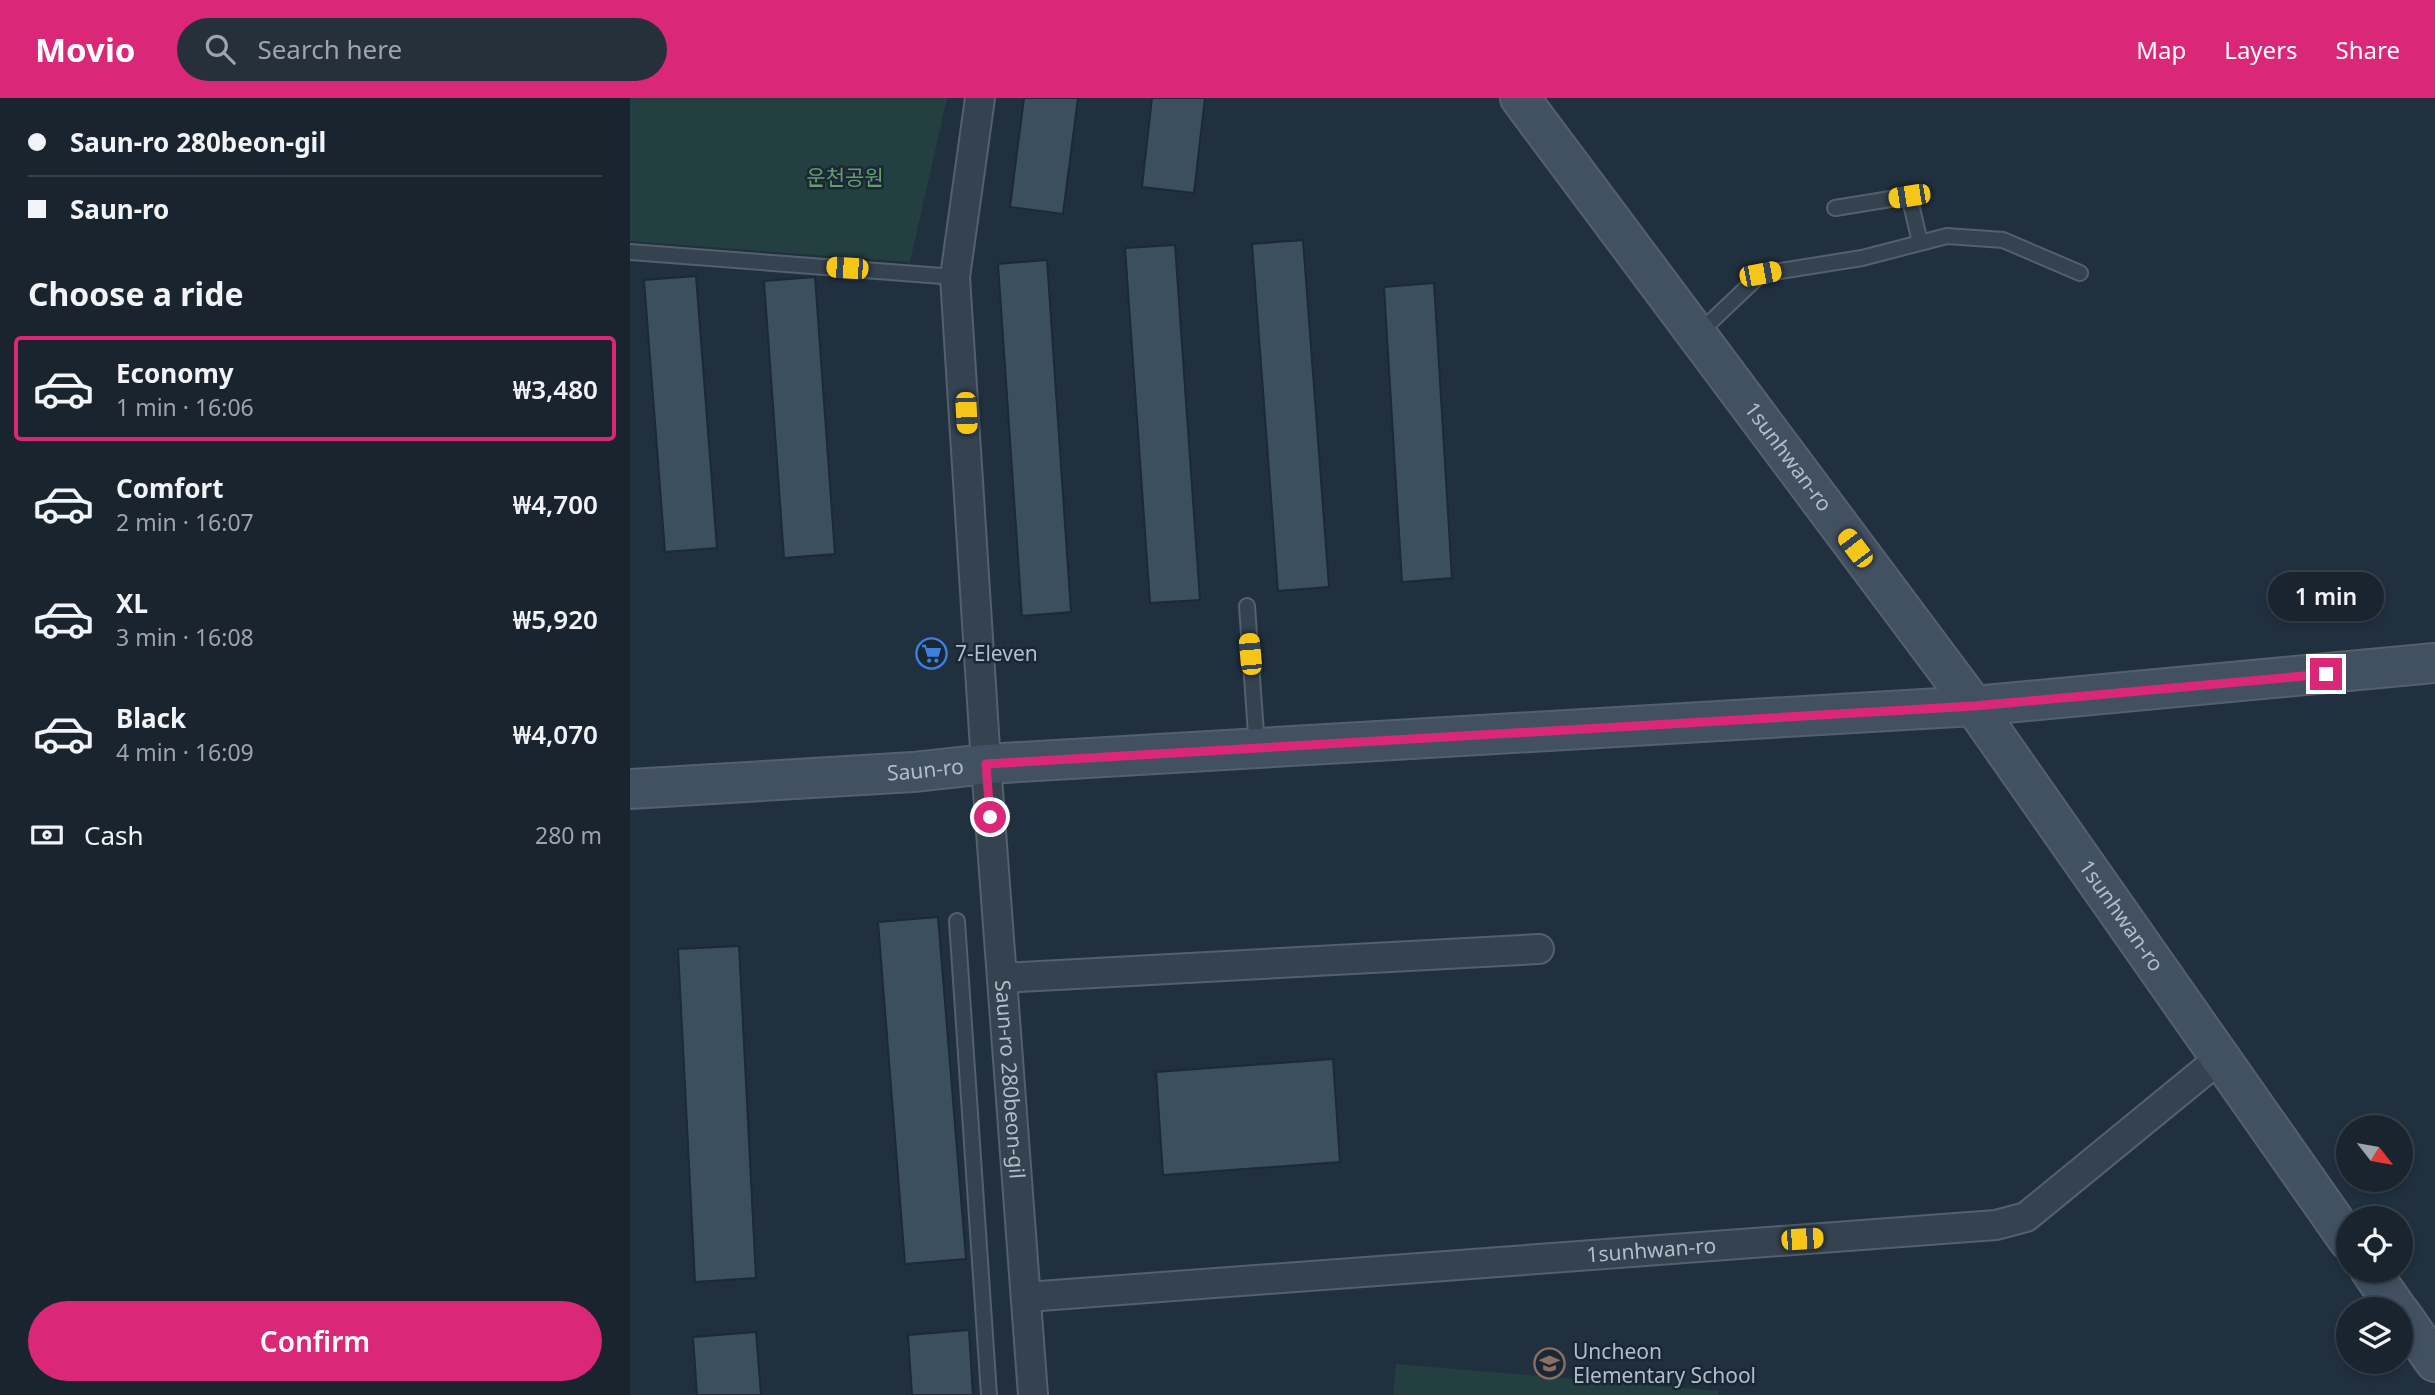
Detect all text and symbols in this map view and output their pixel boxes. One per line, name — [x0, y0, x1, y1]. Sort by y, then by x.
search box — [177, 18, 667, 81]
text: Movio — [35, 27, 135, 72]
icon: search — [201, 30, 239, 68]
text: Search here — [257, 31, 402, 67]
text: Map — [2136, 33, 2186, 66]
text: Layers — [2224, 33, 2298, 66]
text: Share — [2336, 33, 2400, 66]
text: Saun-ro 280beon-gil — [70, 124, 326, 160]
park label: 운천공원 — [806, 163, 884, 191]
car — [1887, 182, 1932, 210]
text: Saun-ro — [70, 191, 169, 227]
car — [826, 256, 869, 280]
car — [1738, 260, 1783, 288]
text: Choose a ride — [28, 272, 244, 315]
text: Economy — [116, 355, 234, 391]
icon: car — [32, 357, 95, 420]
text: ₩3,480 — [513, 371, 598, 407]
text: 1 min · 16:06 — [116, 391, 254, 423]
car — [955, 391, 978, 435]
street label: 1sunhwan-ro — [1739, 396, 1839, 517]
text: Comfort — [116, 470, 224, 506]
icon: car — [32, 472, 95, 535]
text: ₩4,700 — [513, 486, 598, 522]
text: 2 min · 16:07 — [116, 506, 254, 538]
car — [1834, 525, 1877, 571]
callout: 1 min — [2268, 573, 2384, 622]
text: 1 min — [2295, 580, 2357, 612]
text: XL — [116, 585, 148, 621]
icon: car — [32, 587, 95, 650]
text: ₩5,920 — [513, 601, 598, 637]
text: 3 min · 16:08 — [116, 621, 254, 653]
car — [1238, 632, 1263, 676]
supermarket icon: 7-Eleven — [915, 637, 949, 671]
place label: 7-Eleven — [955, 639, 1038, 667]
route end — [2310, 658, 2342, 690]
text: Black — [116, 700, 186, 736]
icon: car — [32, 702, 95, 765]
text: ₩4,070 — [513, 716, 598, 752]
text: 4 min · 16:09 — [116, 736, 254, 768]
street label: Saun-ro — [886, 752, 965, 787]
route start — [974, 801, 1006, 833]
icon: cash — [28, 816, 66, 854]
text: Cash — [84, 817, 144, 853]
text: 280 m — [535, 819, 602, 851]
street label: 1sunhwan-ro — [2073, 854, 2171, 977]
street label: Saun-ro 280beon-gil — [989, 979, 1032, 1180]
north arrow — [2336, 1115, 2413, 1192]
map controls — [2336, 1115, 2413, 1374]
button: locate — [2336, 1206, 2413, 1283]
car — [1781, 1227, 1824, 1251]
street label: 1sunhwan-ro — [1585, 1231, 1717, 1268]
button: layers — [2336, 1297, 2413, 1374]
button: Confirm — [28, 1301, 602, 1381]
place label: Uncheon Elementary School — [1573, 1337, 1756, 1389]
school or university icon: Uncheon Elementary School — [1533, 1347, 1567, 1381]

